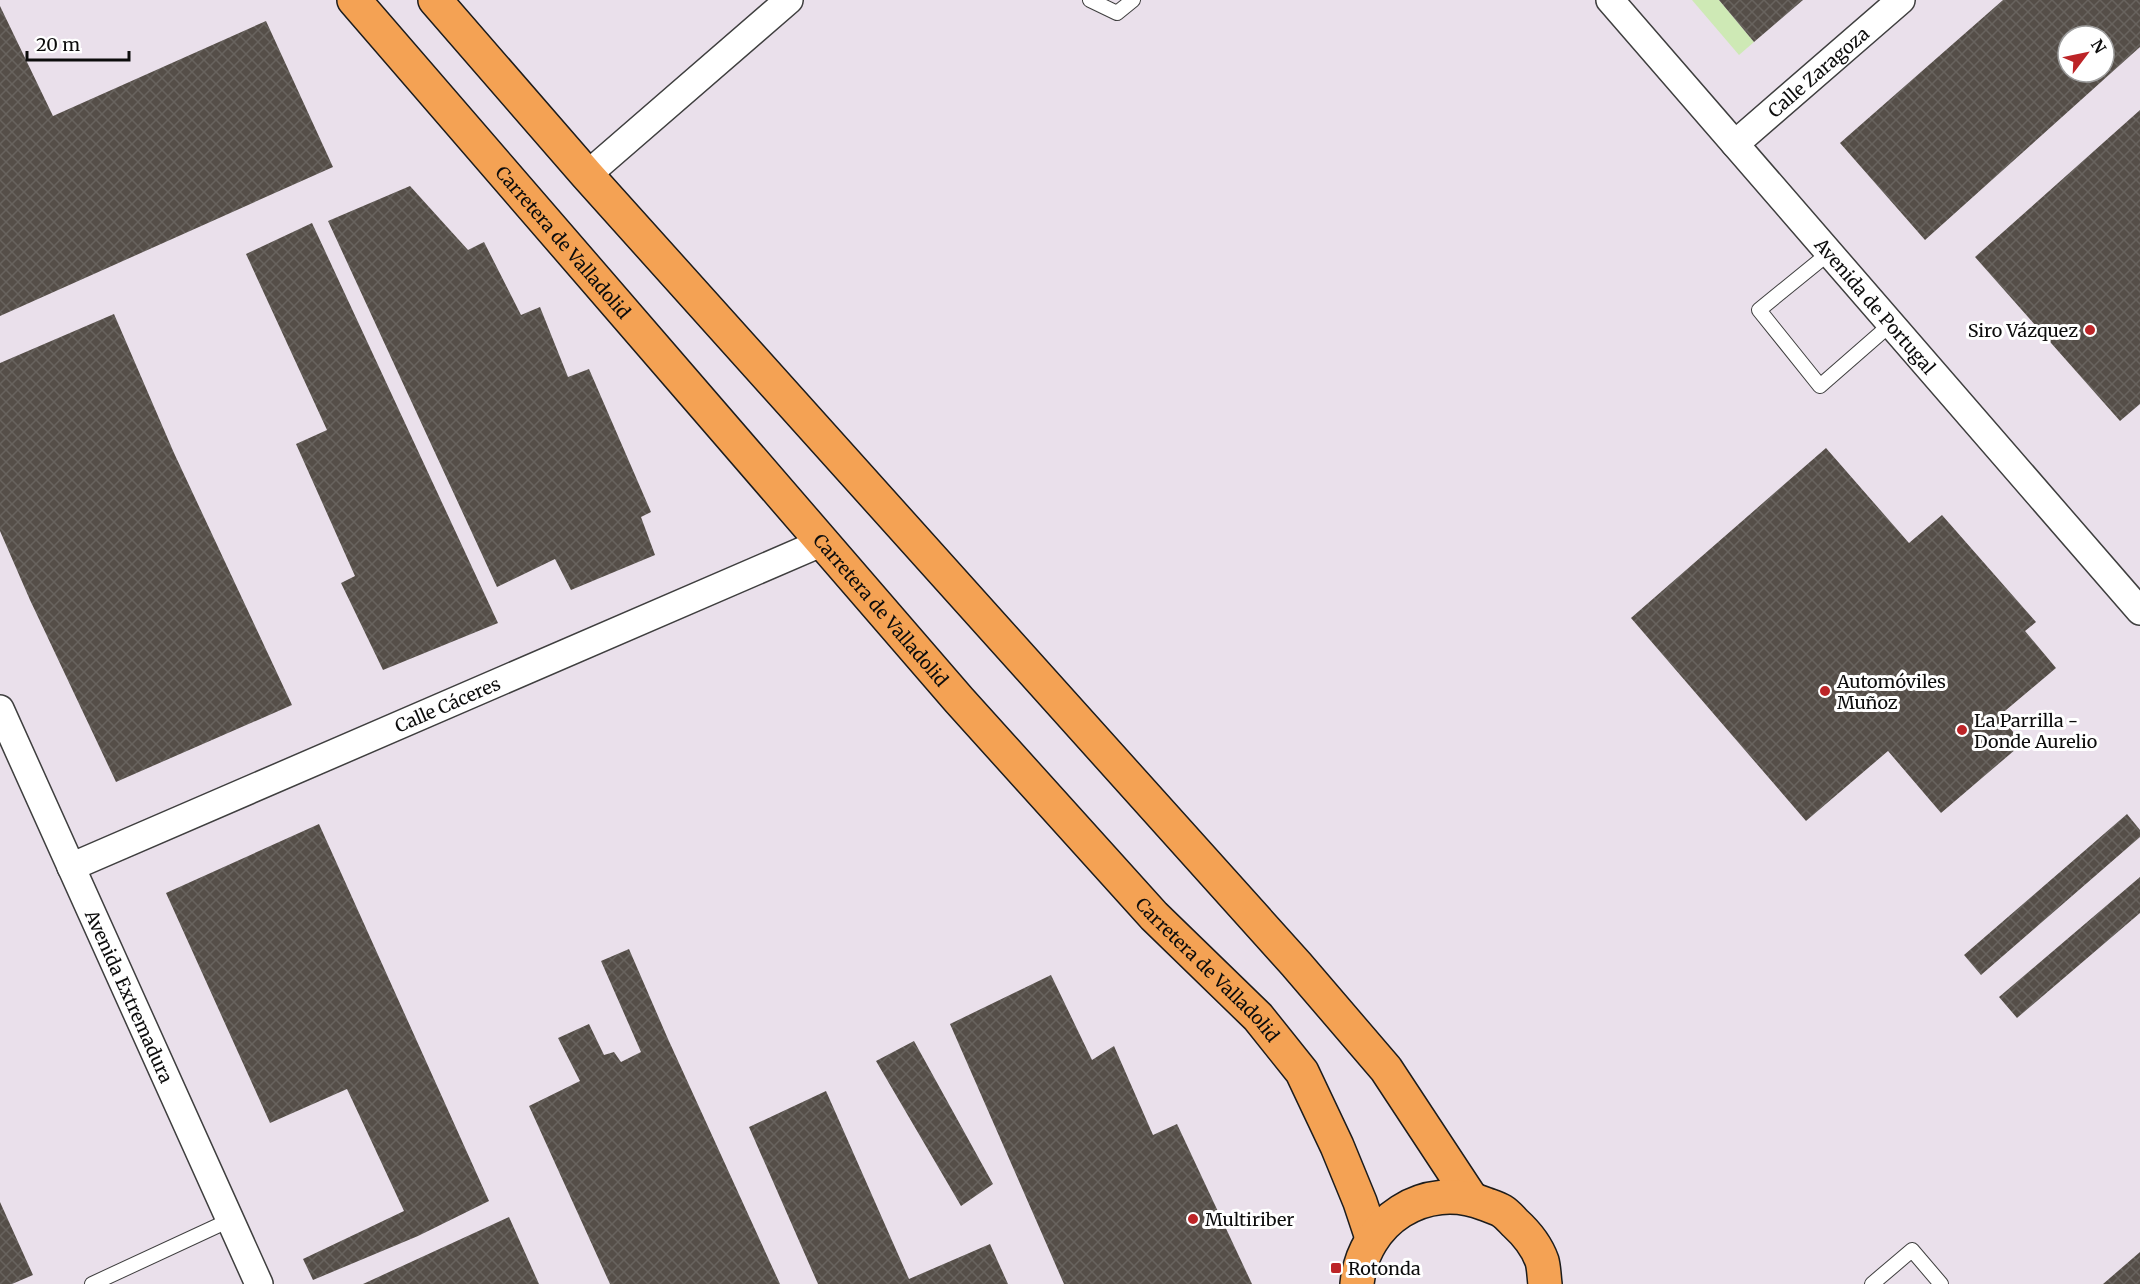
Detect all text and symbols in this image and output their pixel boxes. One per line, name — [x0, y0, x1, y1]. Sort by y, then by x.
street label: Calle Zaragoza — [1763, 22, 1874, 122]
scale bar — [27, 24, 129, 62]
north arrow — [2056, 24, 2116, 84]
text: 20 m — [36, 33, 80, 56]
text: N — [2087, 35, 2111, 57]
street label: Carretera de Valladolid — [491, 161, 636, 323]
street label: Avenida de Portugal — [1810, 232, 1941, 379]
place label: Siro Vázquez — [1968, 319, 2078, 342]
marker: Siro Vázquez — [2083, 323, 2097, 337]
street label: Carretera de Valladolid — [809, 529, 954, 691]
place label: Automóviles Muñoz — [1836, 670, 1946, 714]
street label: Calle Cáceres — [391, 671, 504, 737]
marker: Automóviles Muñoz — [1818, 684, 1832, 698]
place label: La Parrilla - Donde Aurelio — [1974, 709, 2097, 753]
marker: La Parrilla - Donde Aurelio — [1955, 723, 1969, 737]
street label: Carretera de Valladolid — [1131, 892, 1285, 1046]
street label: Avenida Extremadura — [80, 905, 178, 1087]
place label: Multiriber — [1205, 1208, 1294, 1231]
marker: Multiriber — [1186, 1212, 1200, 1226]
place label: Rotonda — [1348, 1257, 1421, 1280]
marker: Rotonda — [1329, 1261, 1343, 1275]

